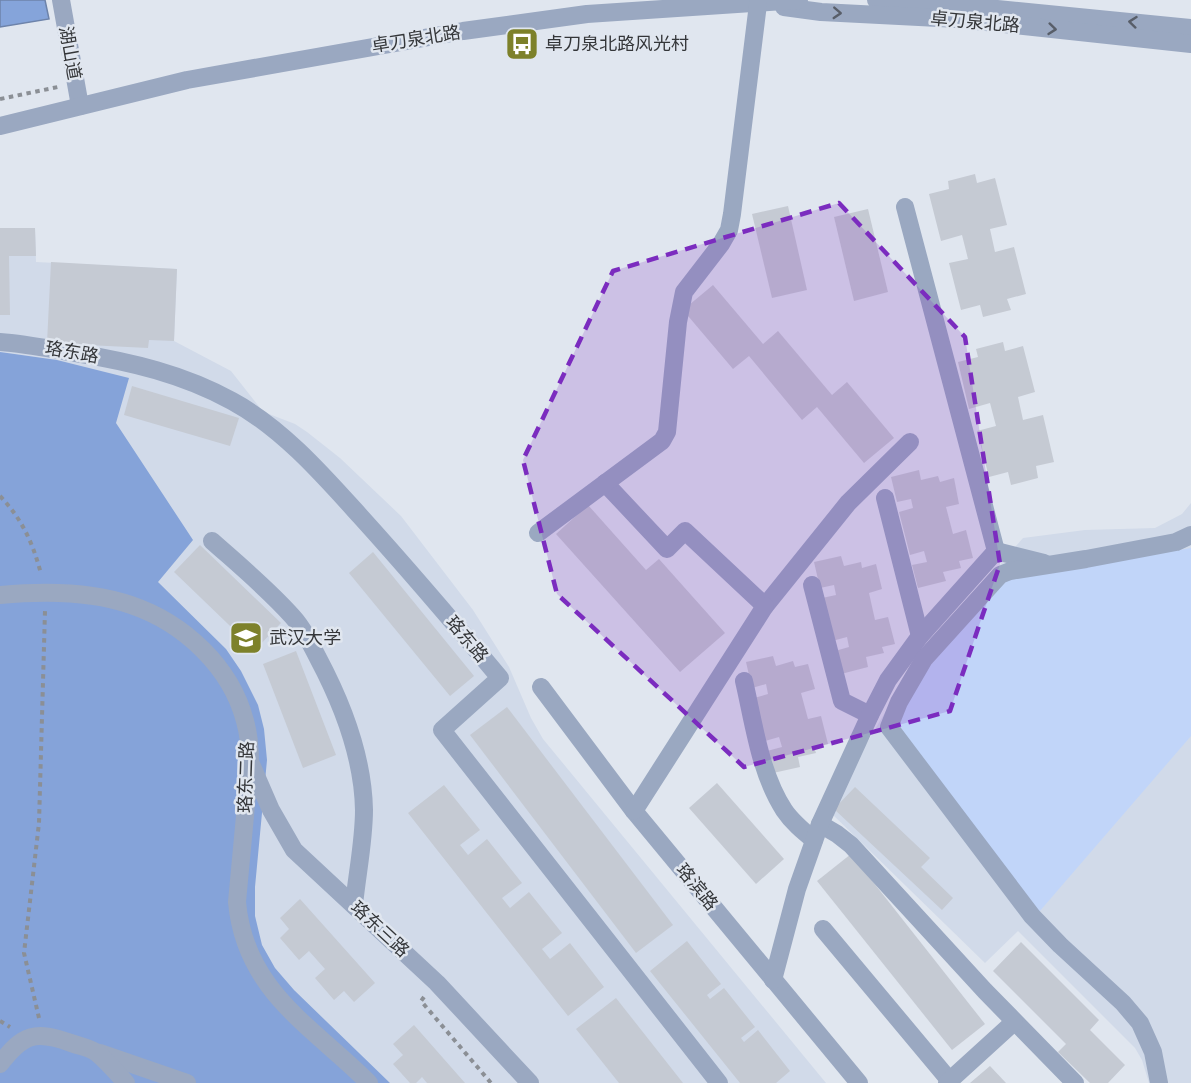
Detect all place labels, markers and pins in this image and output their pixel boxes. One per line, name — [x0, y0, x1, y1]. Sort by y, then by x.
bus stop icon: 卓刀泉北路风光村 — [504, 26, 540, 62]
place label: 卓刀泉北路风光村 — [545, 33, 689, 55]
school or university icon: 武汉大学 — [228, 620, 264, 656]
place label: 武汉大学 — [269, 627, 341, 649]

